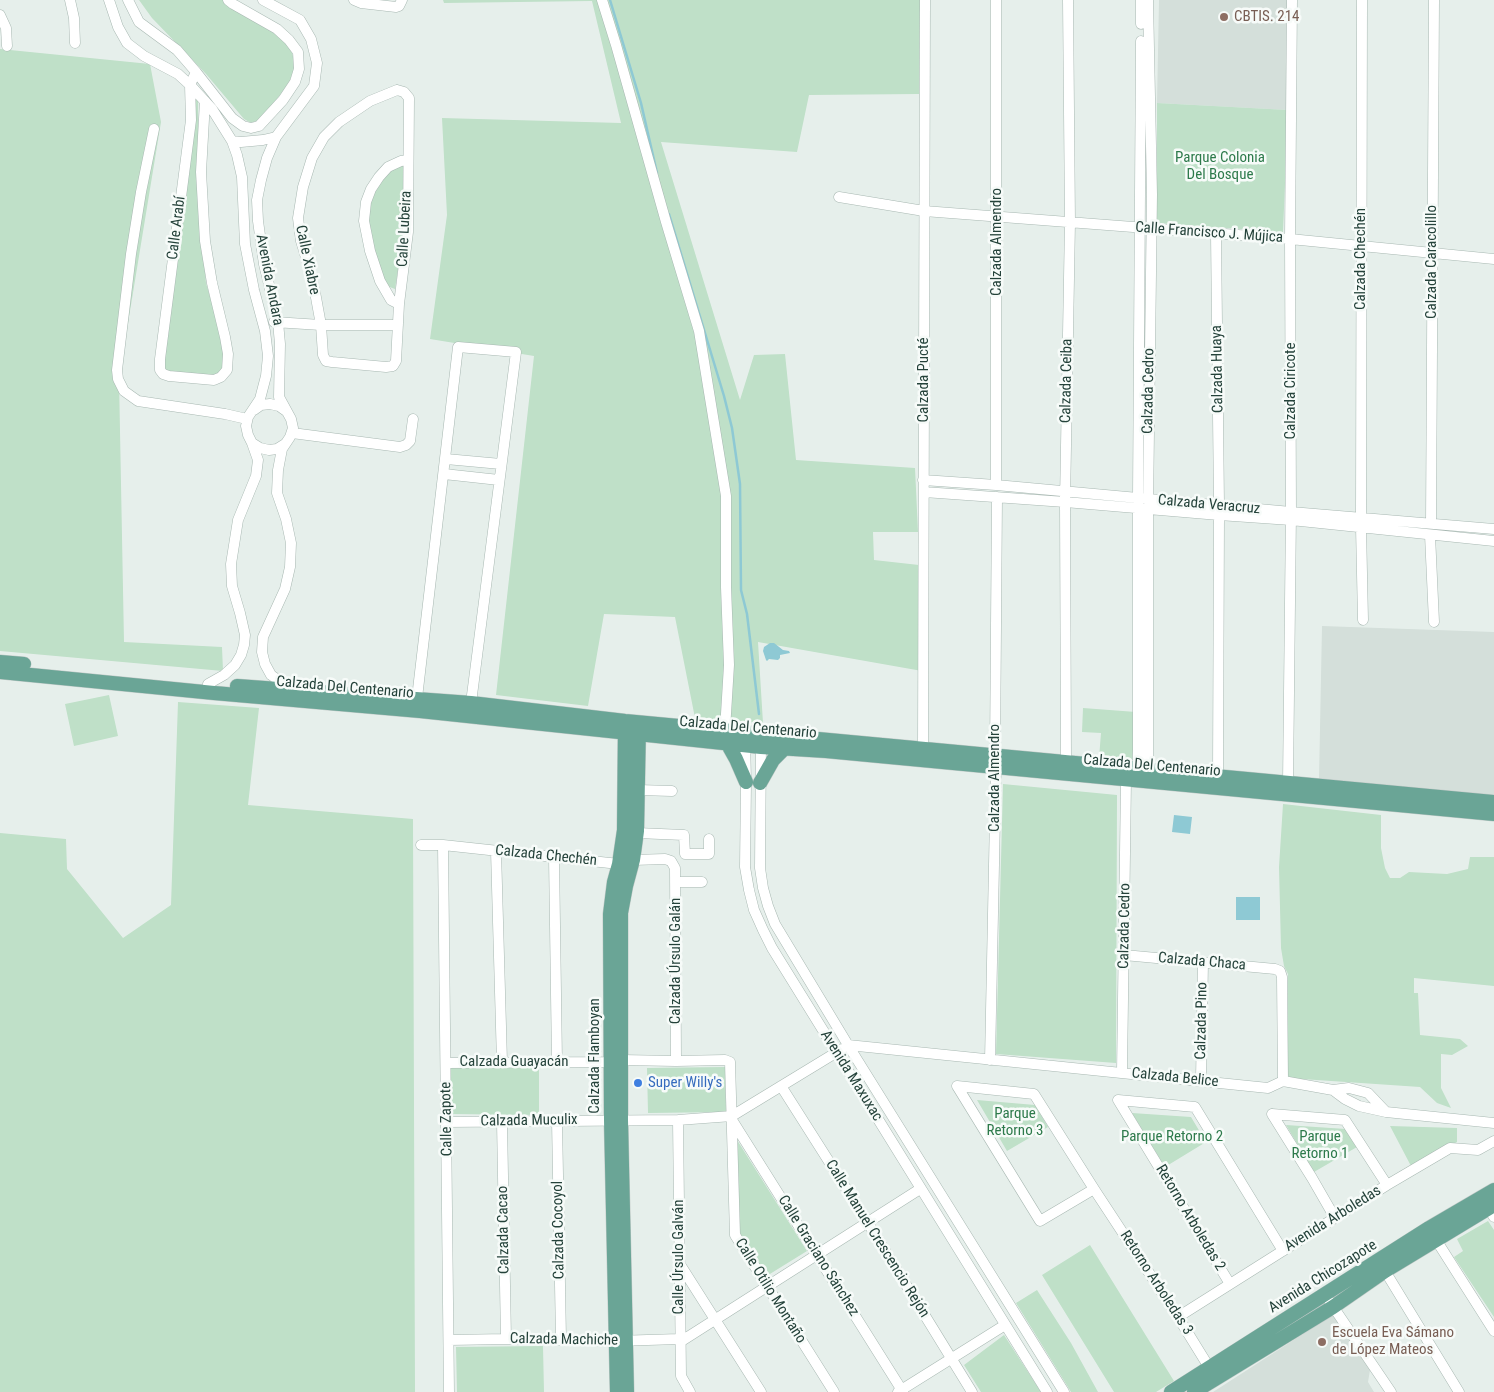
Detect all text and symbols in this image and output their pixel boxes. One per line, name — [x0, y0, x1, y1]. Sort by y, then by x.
place label: CBTIS. 214 — [1234, 8, 1299, 26]
marker: CBTIS. 214 — [1218, 11, 1230, 23]
park label: Parque Colonia Del Bosque — [1175, 149, 1265, 184]
street label: Calzada Almendro — [988, 188, 1006, 296]
street label: Calle Lubeira — [394, 190, 416, 268]
street label: Calle Arabí — [164, 195, 190, 261]
street label: Calzada Caracolillo — [1423, 205, 1441, 319]
street label: Calzada Chechén — [1352, 208, 1370, 310]
street label: Calle Francisco J. Mújica — [1135, 219, 1283, 247]
street label: Calle Xiabre — [291, 224, 323, 296]
street label: Avenida Andara — [251, 233, 287, 327]
street label: Calzada Huaya — [1208, 325, 1228, 413]
street label: Calzada Pucté — [915, 338, 933, 422]
street label: Calzada Ceiba — [1057, 339, 1077, 423]
street label: Calzada Ciricote — [1282, 343, 1300, 439]
street label: Calzada Cedro — [1139, 348, 1159, 434]
street label: Calzada Veracruz — [1157, 492, 1261, 518]
street label: Calzada Del Centenario — [276, 673, 414, 703]
street label: Calzada Del Centenario — [679, 713, 817, 743]
street label: Calzada Almendro — [986, 724, 1004, 832]
street label: Calzada Del Centenario — [1083, 751, 1221, 781]
street label: Calzada Chechén — [494, 842, 598, 870]
street label: Calzada Cedro — [1115, 883, 1135, 969]
street label: Calzada Úrsulo Galán — [667, 898, 685, 1024]
street label: Calzada Chaca — [1157, 949, 1247, 975]
street label: Calzada Pino — [1192, 982, 1212, 1060]
street label: Calzada Flamboyan — [586, 998, 604, 1114]
street label: Avenida Maxuxac — [816, 1027, 886, 1125]
street label: Calzada Guayacán — [460, 1053, 568, 1071]
street label: Calzada Belice — [1131, 1065, 1219, 1091]
place label: Super Willy's — [648, 1074, 722, 1092]
marker: Super Willy's — [632, 1077, 644, 1089]
street label: Calle Zapote — [437, 1082, 457, 1156]
park label: Parque Retorno 3 — [986, 1105, 1044, 1140]
street label: Calzada Muculix — [480, 1111, 578, 1131]
park label: Parque Retorno 2 — [1121, 1128, 1223, 1146]
park label: Parque Retorno 1 — [1291, 1128, 1349, 1163]
street label: Calle Manuel Crescencio Rejón — [821, 1157, 933, 1321]
street label: Retorno Arboledas 2 — [1151, 1162, 1229, 1274]
street label: Calzada Cocoyol — [549, 1181, 569, 1279]
street label: Avenida Arboledas — [1281, 1182, 1385, 1256]
street label: Calzada Cacao — [494, 1186, 514, 1274]
street label: Calle Graciano Sánchez — [773, 1192, 863, 1320]
street label: Calle Úrsulo Galván — [670, 1200, 688, 1314]
street label: Retorno Arboledas 3 — [1116, 1228, 1196, 1338]
street label: Calle Otilio Montaño — [730, 1235, 810, 1347]
street label: Avenida Chicozapote — [1266, 1236, 1380, 1318]
place label: Escuela Eva Sámano de López Mateos — [1332, 1324, 1454, 1359]
street label: Calzada Machiche — [510, 1330, 618, 1350]
marker: Escuela Eva Sámano de López Mateos — [1316, 1336, 1328, 1348]

